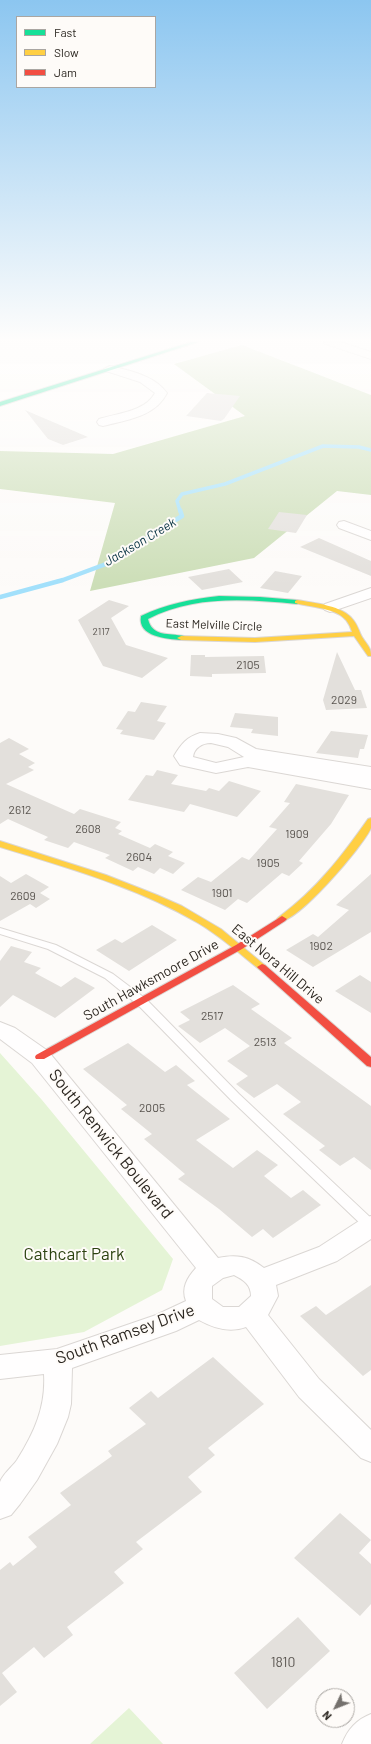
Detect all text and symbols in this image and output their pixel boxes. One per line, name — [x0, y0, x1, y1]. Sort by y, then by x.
legend — [16, 16, 156, 88]
text: Fast — [54, 25, 77, 39]
text: Slow — [54, 45, 79, 59]
text: Jam — [54, 65, 77, 79]
water label: Jackson Creek — [101, 514, 179, 570]
street label: East Melville Circle — [165, 616, 263, 634]
house number: 2117 — [93, 626, 109, 638]
house number: 2105 — [236, 658, 260, 672]
house number: 2029 — [331, 693, 357, 707]
house number: 2612 — [8, 803, 32, 817]
house number: 2608 — [75, 822, 101, 836]
house number: 1909 — [285, 827, 309, 841]
house number: 2604 — [126, 850, 152, 864]
house number: 1905 — [256, 856, 280, 870]
house number: 1901 — [211, 886, 233, 900]
house number: 2609 — [10, 889, 36, 903]
street label: East Nora Hill Drive — [228, 920, 328, 1008]
street label: South Hawksmoore Drive — [80, 936, 222, 1024]
house number: 1902 — [309, 939, 333, 953]
house number: 2517 — [201, 1009, 223, 1023]
house number: 2513 — [254, 1035, 276, 1049]
street label: South Renwick Boulevard — [44, 1065, 178, 1223]
house number: 2005 — [139, 1101, 165, 1115]
park label: Cathcart Park — [24, 1244, 124, 1264]
street label: South Ramsey Drive — [53, 1299, 197, 1369]
house number: 1810 — [271, 1654, 295, 1670]
north arrow — [315, 1688, 355, 1728]
text: N — [319, 1709, 334, 1723]

